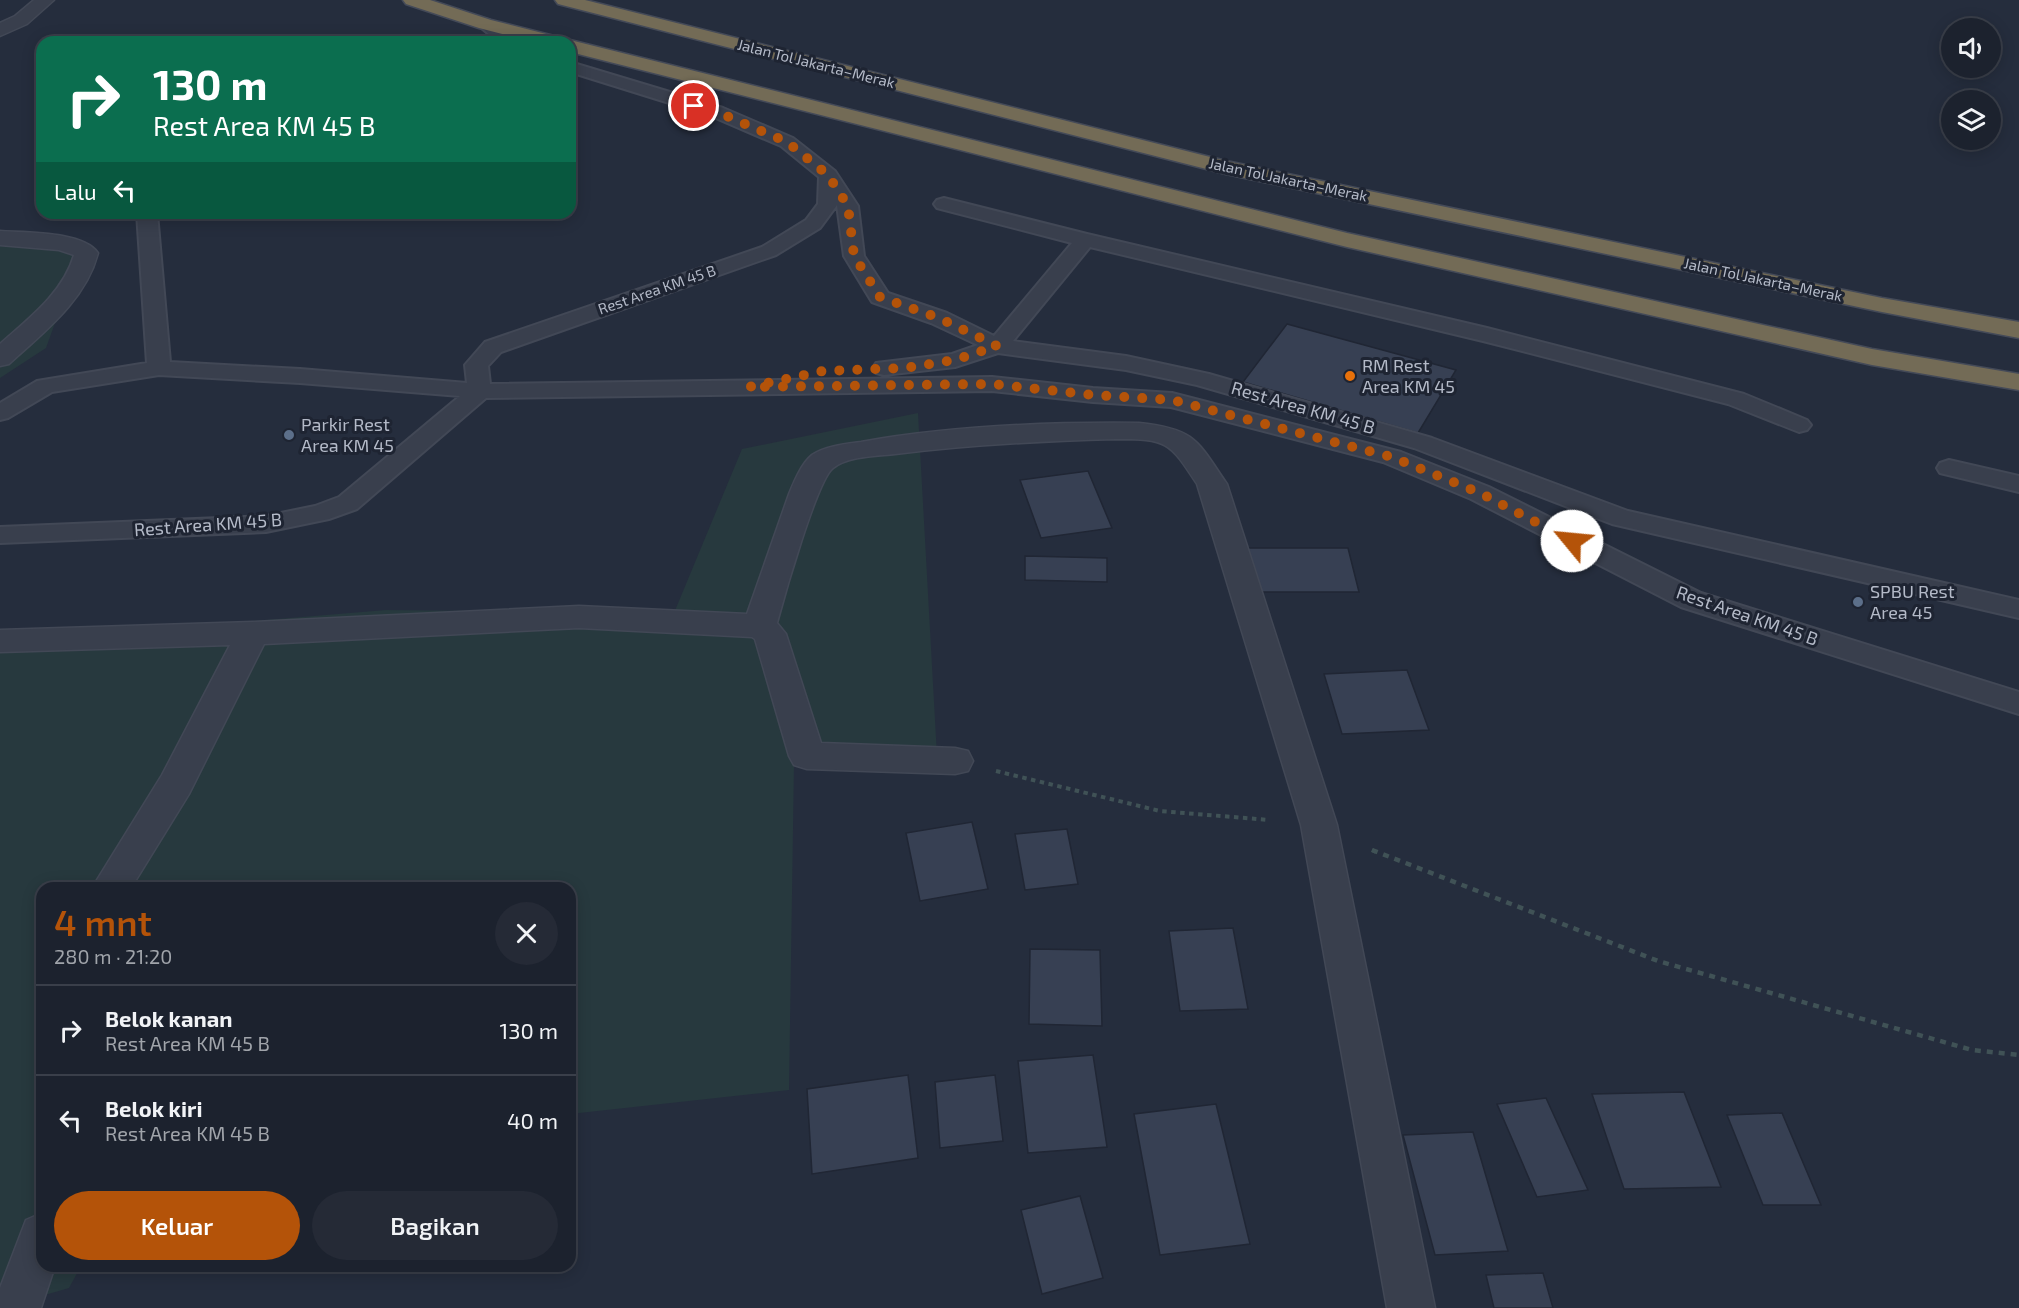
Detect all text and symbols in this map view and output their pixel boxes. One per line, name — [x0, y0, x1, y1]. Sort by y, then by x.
map controls — [1941, 18, 2001, 150]
button: sound — [1941, 18, 2001, 78]
street label: Jalan Tol Jakarta–Merak — [736, 35, 897, 91]
text: 130 m — [153, 58, 268, 108]
icon: right — [54, 60, 132, 138]
pin — [668, 80, 719, 131]
icon: arrive — [677, 89, 710, 122]
button: layers — [1941, 90, 2001, 150]
text: Rest Area KM 45 B — [153, 109, 376, 141]
street label: Jalan Tol Jakarta–Merak — [1207, 153, 1369, 205]
icon: left — [108, 174, 141, 207]
text: Lalu — [54, 178, 96, 204]
street label: Jalan Tol Jakarta–Merak — [1682, 253, 1844, 305]
street label: Rest Area KM 45 B — [595, 260, 718, 318]
place label: RM Rest Area KM 45 — [1362, 354, 1455, 397]
marker: RM Rest Area KM 45 — [1343, 369, 1357, 383]
street label: Rest Area KM 45 B — [1229, 376, 1378, 438]
place label: Parkir Rest Area KM 45 — [301, 413, 394, 456]
marker: Parkir Rest Area KM 45 — [282, 428, 296, 442]
street label: Rest Area KM 45 B — [133, 508, 283, 540]
position arrow — [1540, 509, 1604, 573]
place label: SPBU Rest Area 45 — [1870, 580, 1955, 623]
street label: Rest Area KM 45 B — [1674, 581, 1821, 650]
marker: SPBU Rest Area 45 — [1851, 595, 1865, 609]
text: 4 mnt — [54, 900, 152, 943]
button: close — [495, 902, 558, 965]
text: 280 m · 21:20 — [54, 944, 172, 968]
text: Belok kanan — [105, 1005, 232, 1031]
icon: right — [54, 1014, 87, 1047]
text: 130 m — [500, 1017, 558, 1043]
text: Rest Area KM 45 B — [105, 1031, 270, 1055]
text: Belok kiri — [105, 1095, 202, 1121]
icon: left — [54, 1104, 87, 1137]
text: 40 m — [507, 1107, 558, 1133]
text: Rest Area KM 45 B — [105, 1121, 270, 1145]
button: Keluar — [54, 1191, 300, 1260]
button: Bagikan — [312, 1191, 558, 1260]

